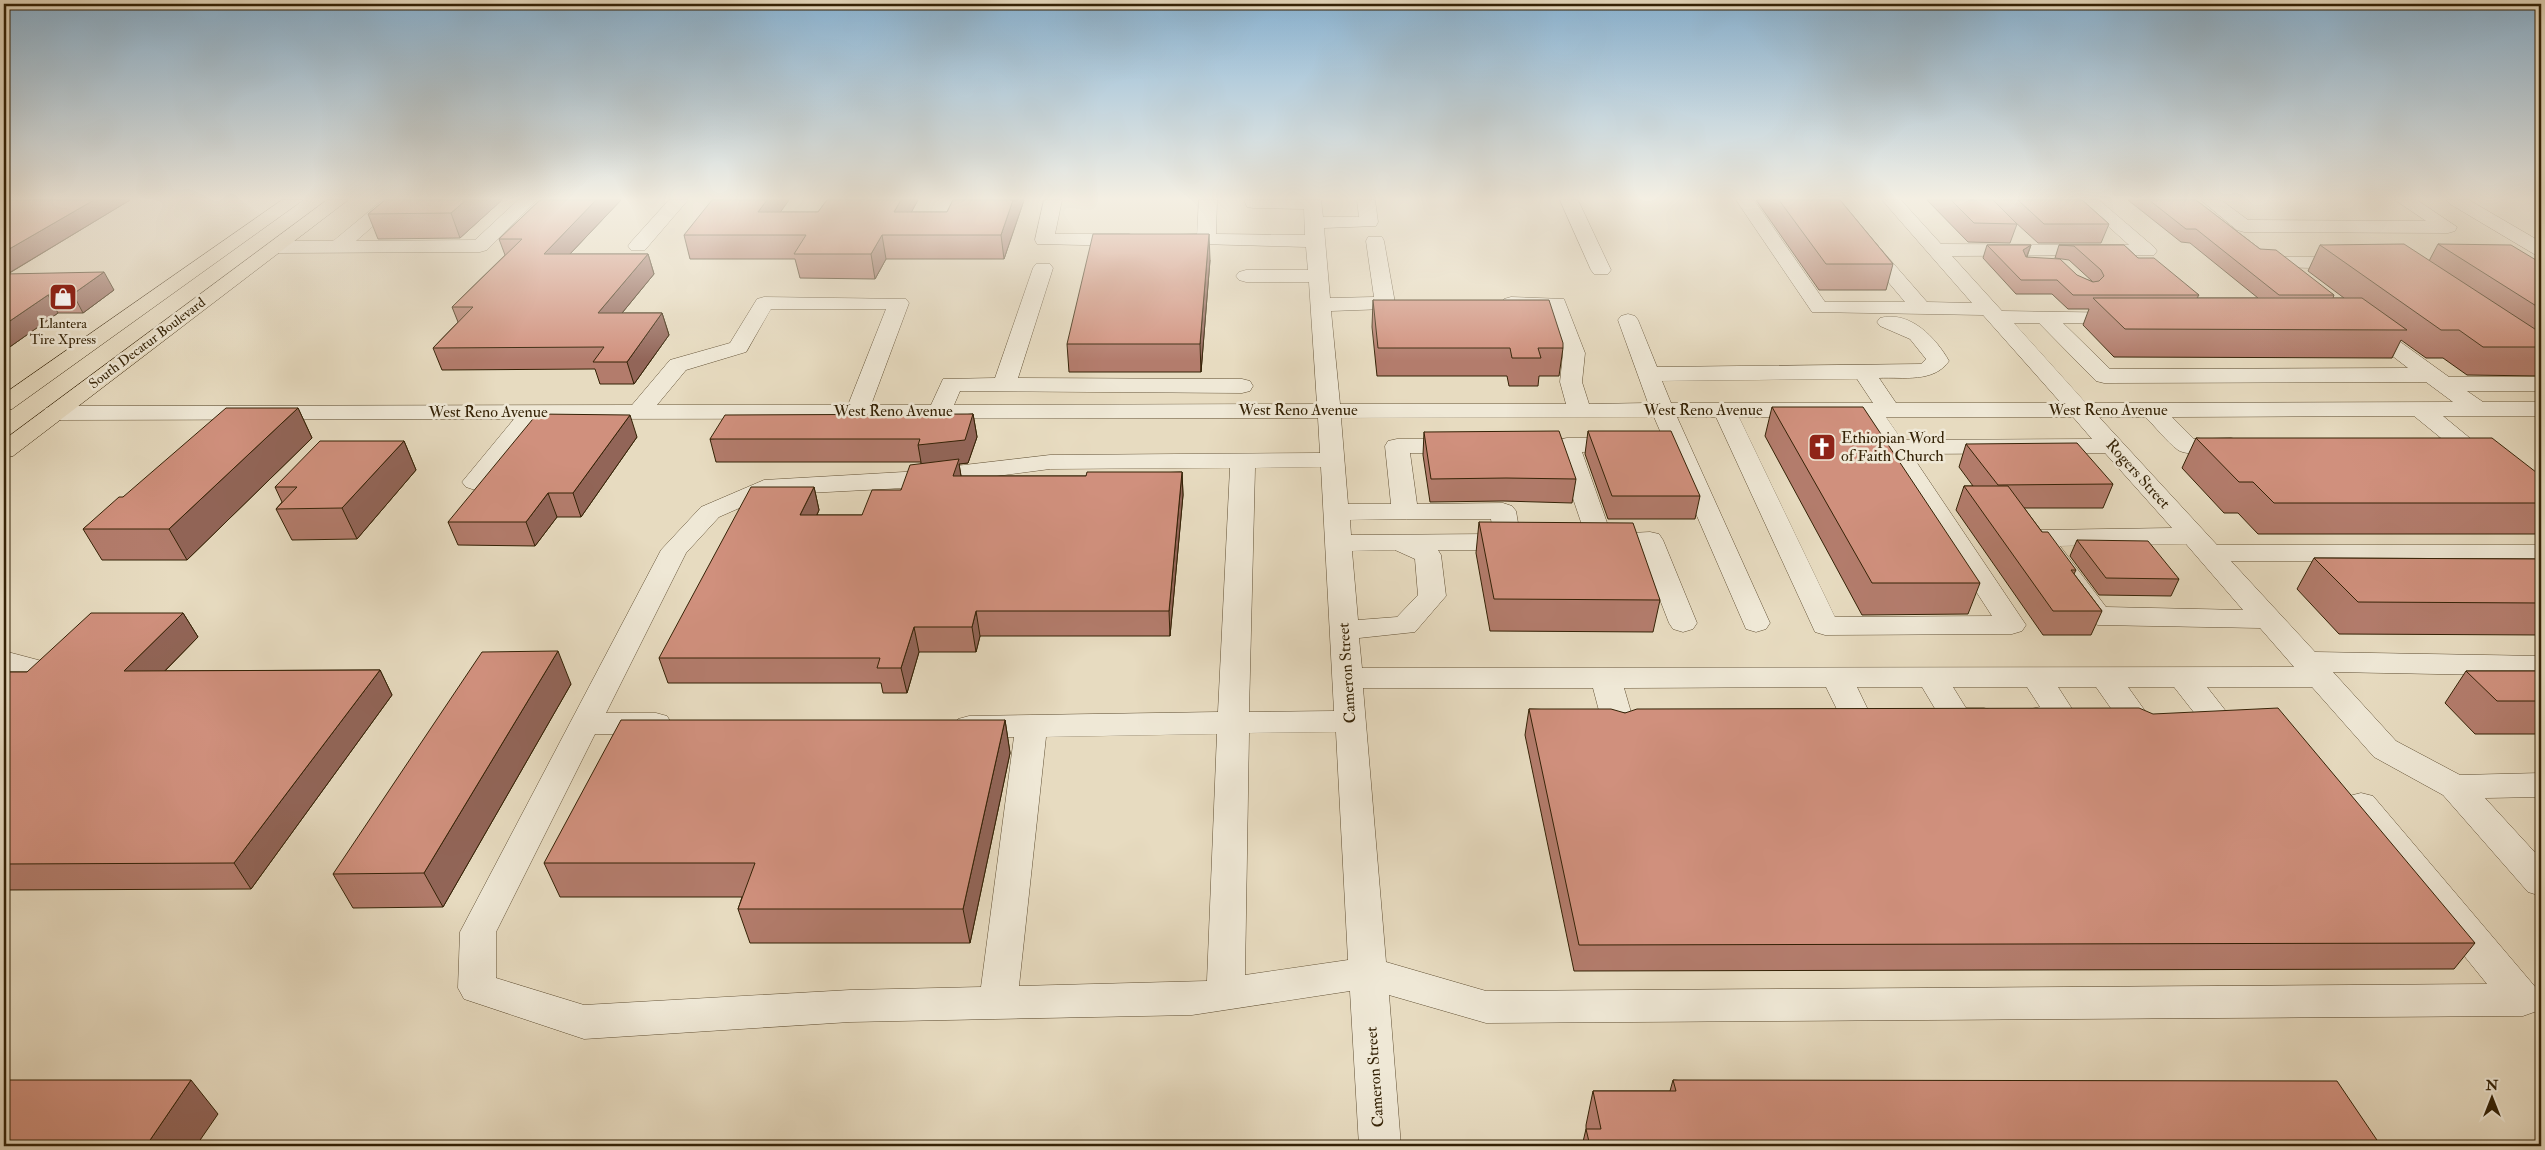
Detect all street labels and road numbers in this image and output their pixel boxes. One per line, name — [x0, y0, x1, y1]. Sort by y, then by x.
street label: South Decatur Boulevard — [85, 294, 209, 392]
street label: West Reno Avenue — [1237, 400, 1358, 420]
street label: West Reno Avenue — [1642, 400, 1763, 420]
street label: West Reno Avenue — [2047, 400, 2168, 420]
street label: West Reno Avenue — [832, 401, 953, 421]
street label: West Reno Avenue — [427, 402, 548, 422]
street label: Rogers Street — [2101, 435, 2175, 513]
street label: Cameron Street — [1333, 622, 1361, 724]
street label: Cameron Street — [1361, 1026, 1389, 1128]

